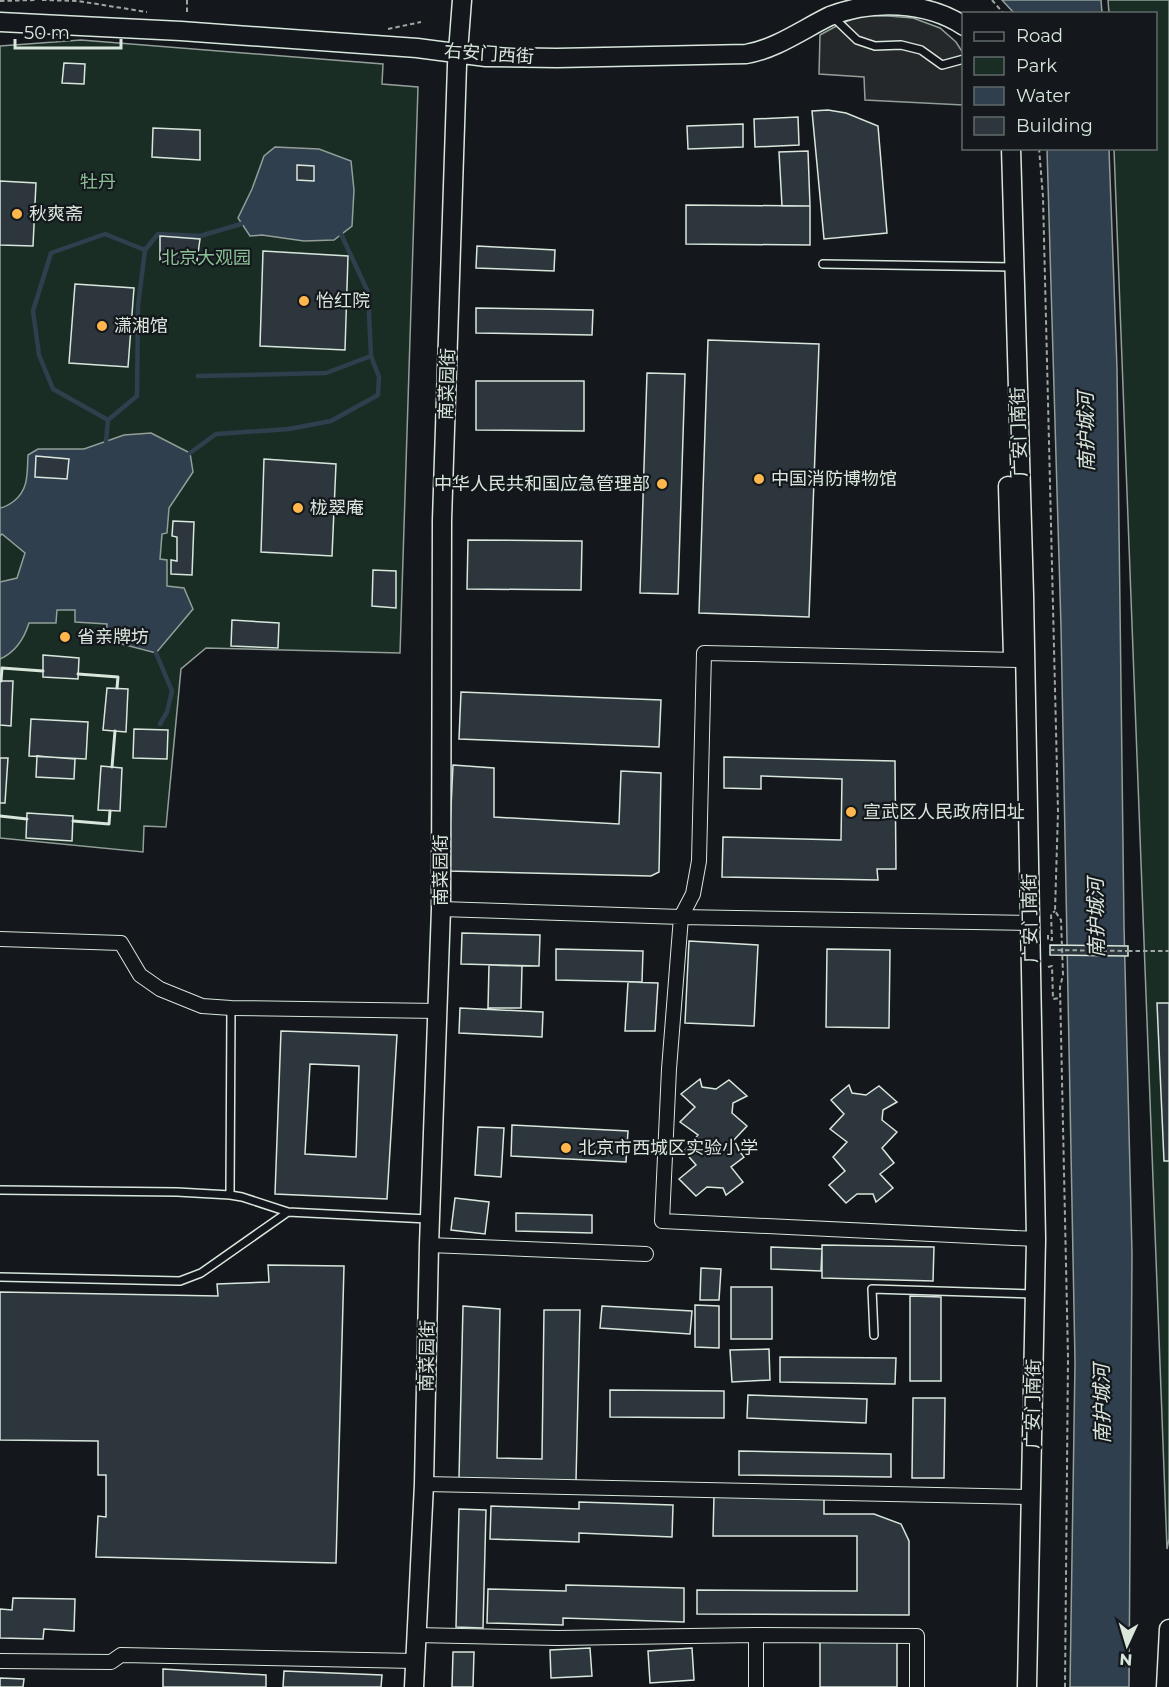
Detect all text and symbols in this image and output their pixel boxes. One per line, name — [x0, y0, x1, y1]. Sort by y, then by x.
scale bar — [15, 12, 122, 50]
legend — [962, 12, 1157, 150]
text: 50 m — [24, 22, 70, 44]
text: Road — [1016, 25, 1063, 47]
street label: 右安门西街 — [443, 40, 535, 68]
text: Park — [1016, 55, 1057, 77]
text: Water — [1016, 85, 1071, 107]
text: Building — [1016, 115, 1093, 137]
park label: 牡丹 — [80, 171, 116, 193]
place label: 秋爽斋 — [29, 203, 83, 225]
marker: 秋爽斋 — [10, 207, 24, 221]
park label: 北京大观园 — [161, 247, 251, 269]
place label: 怡红院 — [316, 290, 370, 312]
marker: 怡红院 — [297, 294, 311, 308]
place label: 潇湘馆 — [114, 315, 168, 337]
marker: 潇湘馆 — [95, 319, 109, 333]
street label: 南菜园街 — [435, 348, 459, 420]
street label: 广安门南街 — [1006, 387, 1032, 477]
water label: 南护城河 — [1073, 388, 1099, 472]
place label: 中国消防博物馆 — [771, 468, 897, 490]
marker: 中国消防博物馆 — [752, 472, 766, 486]
place label: 中华人民共和国应急管理部 — [434, 473, 650, 495]
marker: 中华人民共和国应急管理部 — [655, 477, 669, 491]
place label: 栊翠庵 — [310, 497, 364, 519]
marker: 栊翠庵 — [291, 501, 305, 515]
place label: 省亲牌坊 — [77, 626, 149, 648]
marker: 省亲牌坊 — [58, 630, 72, 644]
place label: 宣武区人民政府旧址 — [863, 801, 1025, 823]
marker: 宣武区人民政府旧址 — [844, 805, 858, 819]
street label: 南菜园街 — [430, 834, 452, 906]
street label: 广安门南街 — [1018, 873, 1042, 963]
water label: 南护城河 — [1083, 874, 1109, 958]
place label: 北京市西城区实验小学 — [578, 1137, 758, 1159]
marker: 北京市西城区实验小学 — [559, 1141, 573, 1155]
street label: 南菜园街 — [415, 1320, 439, 1392]
street label: 广安门南街 — [1021, 1359, 1045, 1449]
water label: 南护城河 — [1089, 1360, 1115, 1444]
north arrow — [1097, 1615, 1157, 1675]
text: N — [1119, 1650, 1133, 1669]

